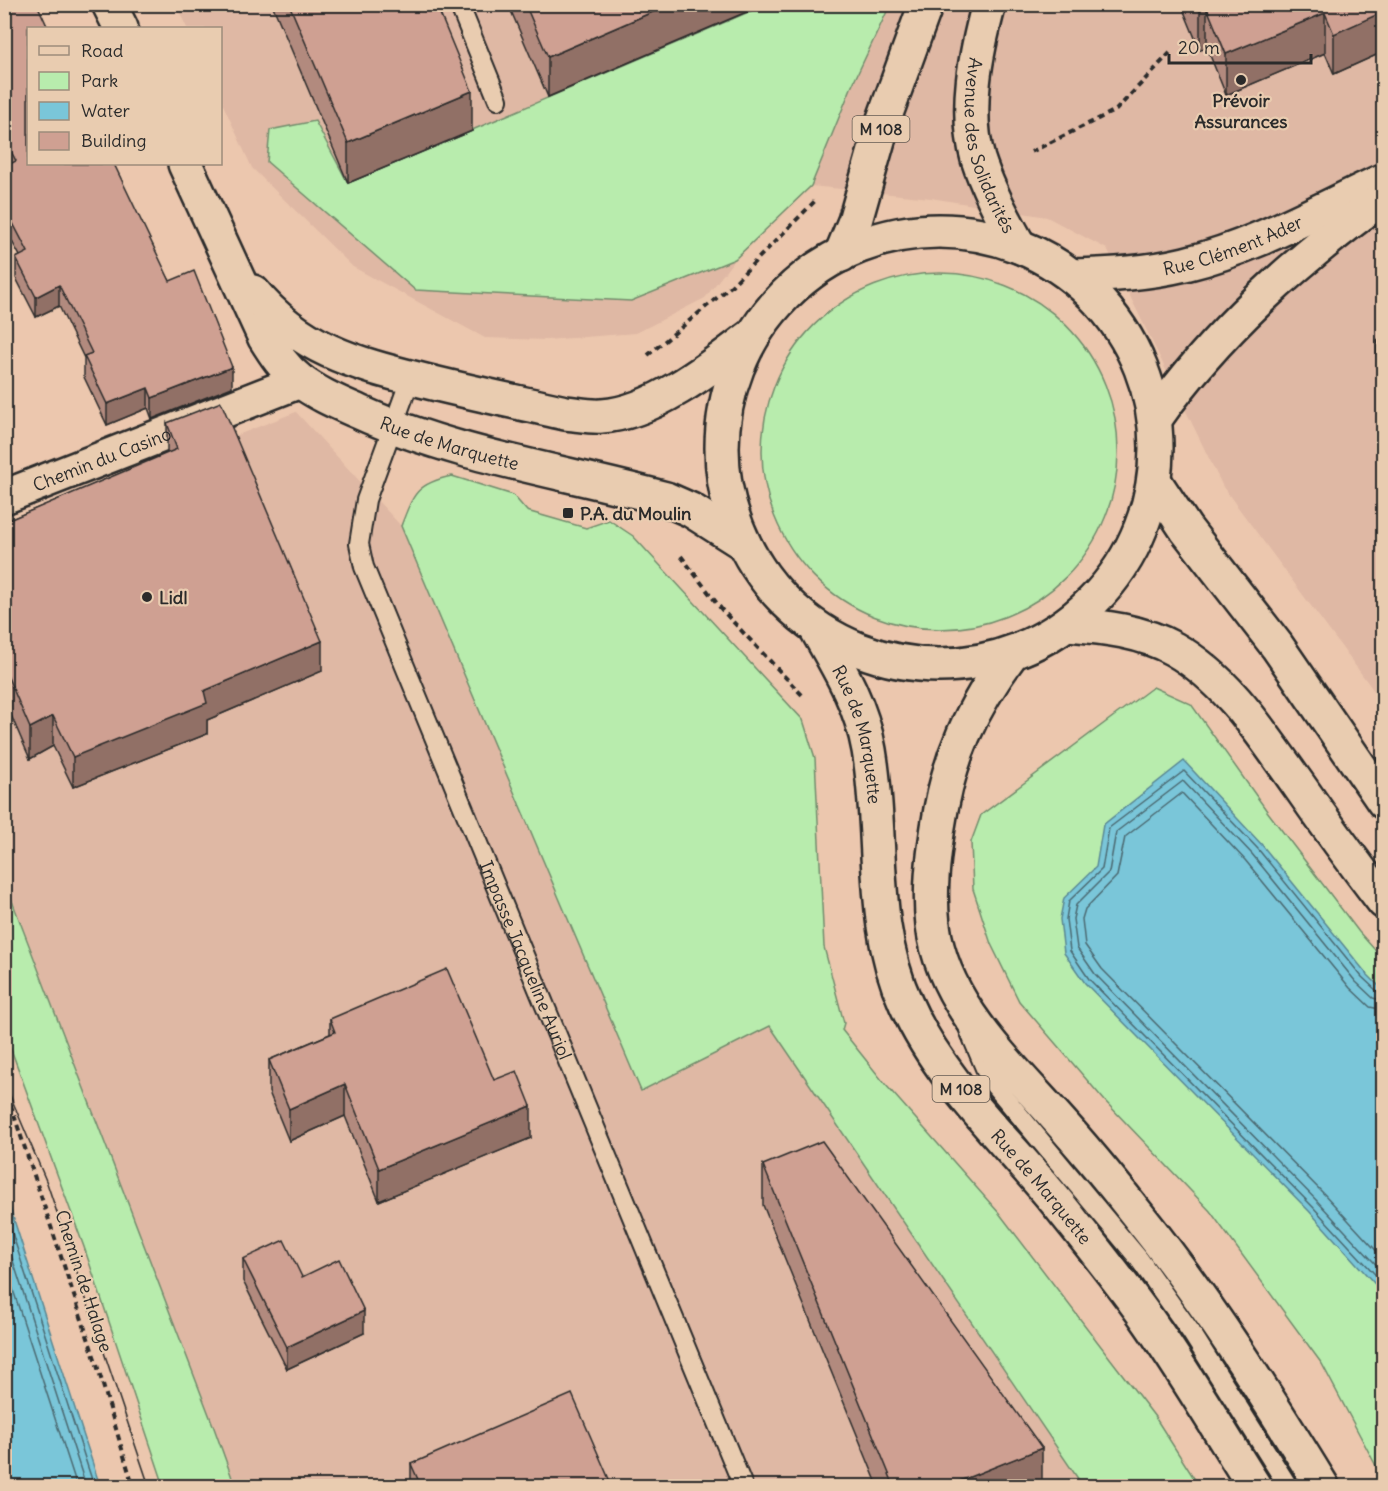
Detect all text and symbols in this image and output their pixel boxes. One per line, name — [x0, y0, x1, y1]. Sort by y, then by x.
legend — [27, 27, 222, 165]
scale bar — [1169, 27, 1312, 65]
text: 20 m — [1178, 36, 1220, 59]
text: Road — [81, 39, 124, 62]
street label: Avenue des Solidarités — [960, 56, 1021, 237]
text: Park — [81, 69, 118, 92]
marker: Prévoir Assurances — [1234, 73, 1248, 87]
place label: Prévoir Assurances — [1194, 89, 1288, 133]
text: Water — [81, 99, 131, 122]
road number: M 108 — [852, 116, 910, 142]
text: Building — [81, 129, 146, 152]
street label: Rue Clément Ader — [1161, 209, 1307, 280]
street label: Rue de Marquette — [377, 411, 521, 475]
street label: Chemin du Casino — [29, 421, 174, 496]
place label: P.A. du Moulin — [580, 502, 692, 525]
marker: P.A. du Moulin — [561, 506, 575, 520]
place label: Lidl — [159, 586, 187, 609]
marker: Lidl — [140, 590, 154, 604]
street label: Rue de Marquette — [828, 661, 887, 805]
street label: Impasse Jacqueline Auriol — [475, 857, 577, 1063]
road number: M 108 — [932, 1076, 990, 1102]
street label: Rue de Marquette — [986, 1124, 1097, 1249]
street label: Chemin de Halage — [50, 1207, 118, 1355]

